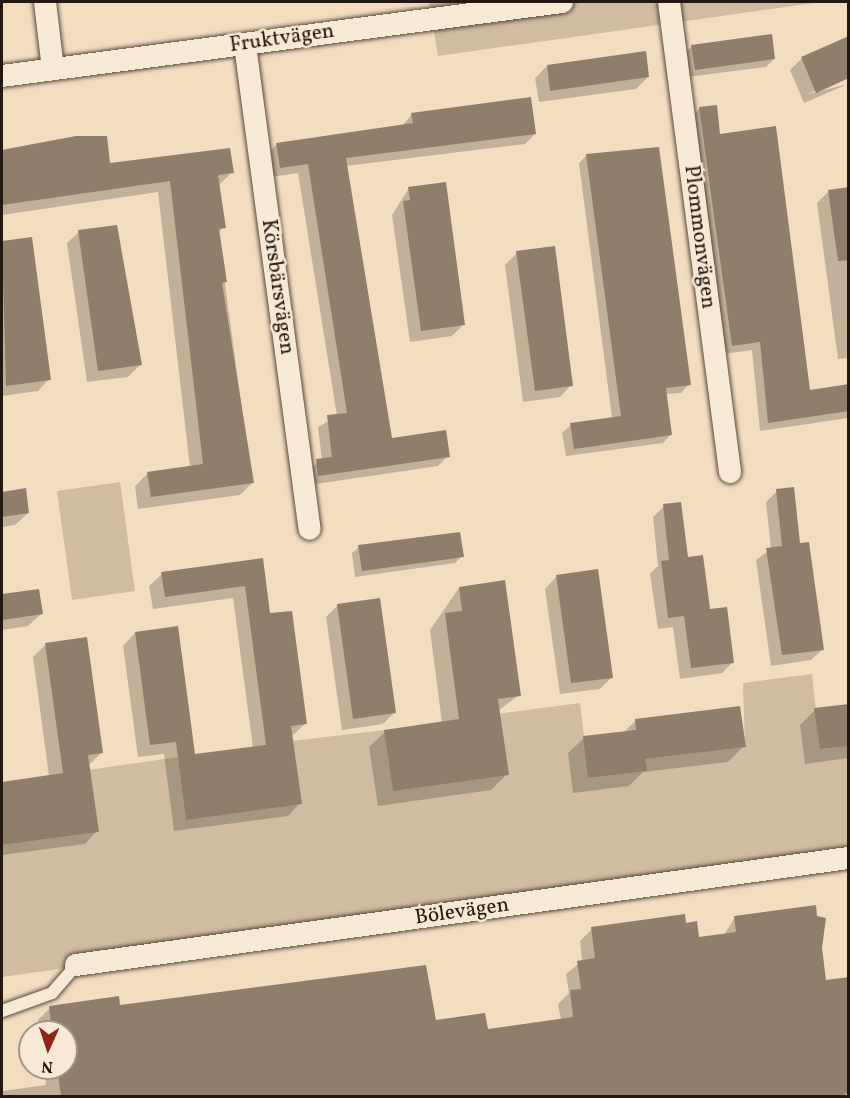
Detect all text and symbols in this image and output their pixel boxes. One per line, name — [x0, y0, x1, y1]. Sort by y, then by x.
street label: Fruktvägen — [228, 19, 336, 59]
street label: Plommonvägen — [678, 164, 720, 310]
street label: Körsbärsvägen — [255, 218, 299, 356]
street label: Bölevägen — [413, 893, 511, 931]
north arrow — [18, 1020, 78, 1080]
text: N — [41, 1055, 54, 1077]

